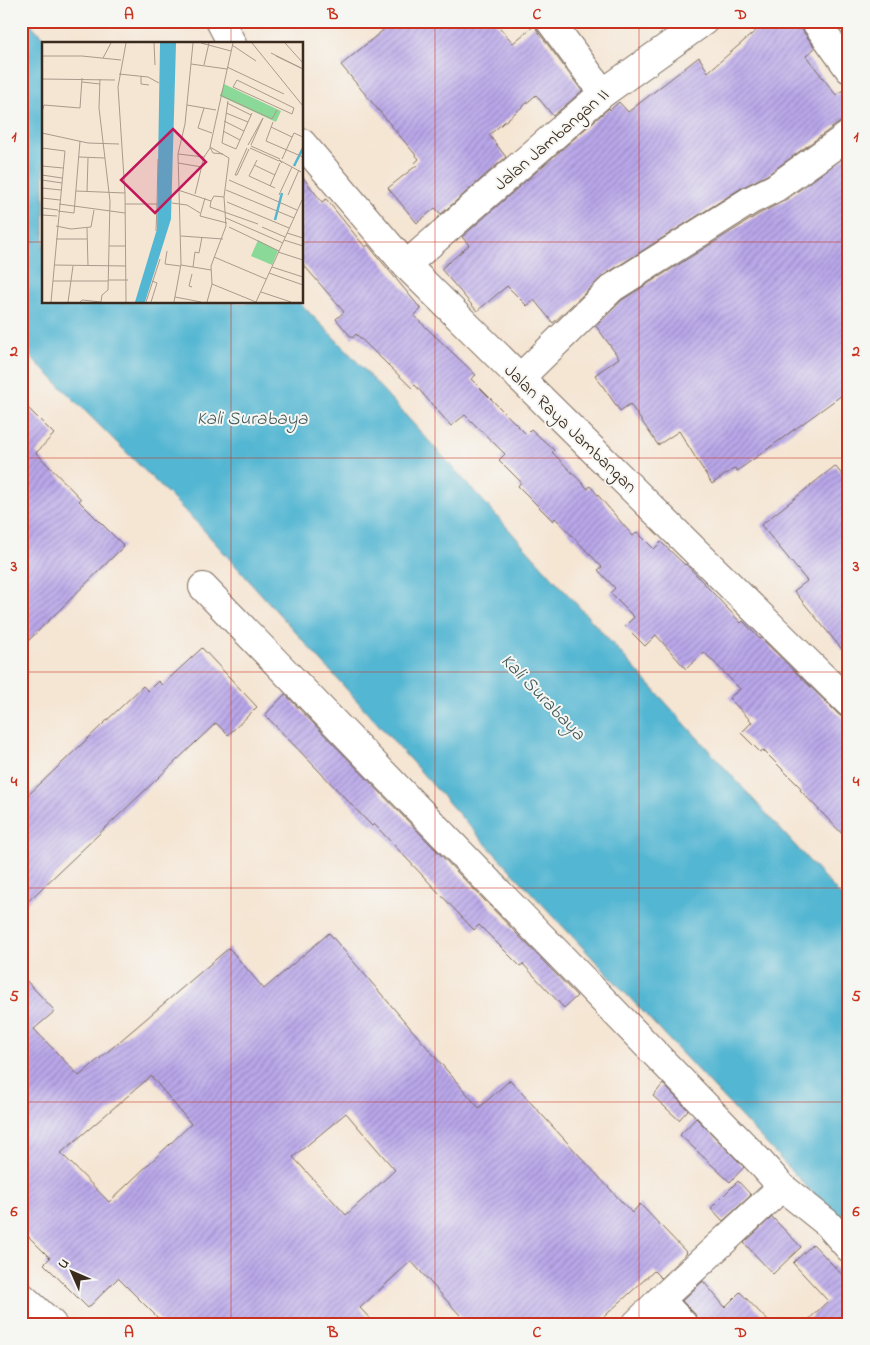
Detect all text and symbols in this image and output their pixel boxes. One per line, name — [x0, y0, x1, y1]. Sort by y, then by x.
text: A — [124, 3, 134, 27]
text: B — [327, 3, 339, 27]
text: C — [533, 3, 542, 27]
text: D — [734, 3, 747, 27]
inset map — [42, 42, 304, 304]
street label: Jalan Jambangan II — [489, 83, 616, 199]
text: 1 — [11, 125, 17, 149]
text: 1 — [853, 125, 859, 149]
text: 2 — [9, 340, 18, 364]
text: 2 — [851, 340, 860, 364]
street label: Jalan Raya Jambangan — [497, 359, 642, 501]
water label: Kali Surabaya — [196, 406, 308, 433]
text: 3 — [10, 555, 18, 579]
text: 3 — [852, 555, 860, 579]
water label: Kali Surabaya — [494, 648, 591, 748]
text: 4 — [10, 770, 18, 794]
text: 4 — [852, 770, 860, 794]
text: 5 — [9, 985, 19, 1009]
text: 5 — [851, 985, 861, 1009]
text: 6 — [9, 1200, 18, 1224]
text: 6 — [851, 1200, 860, 1224]
north arrow — [48, 1248, 98, 1298]
text: U — [53, 1253, 75, 1274]
text: A — [124, 1321, 134, 1345]
text: B — [327, 1321, 339, 1345]
text: C — [533, 1321, 542, 1345]
text: D — [734, 1321, 747, 1345]

